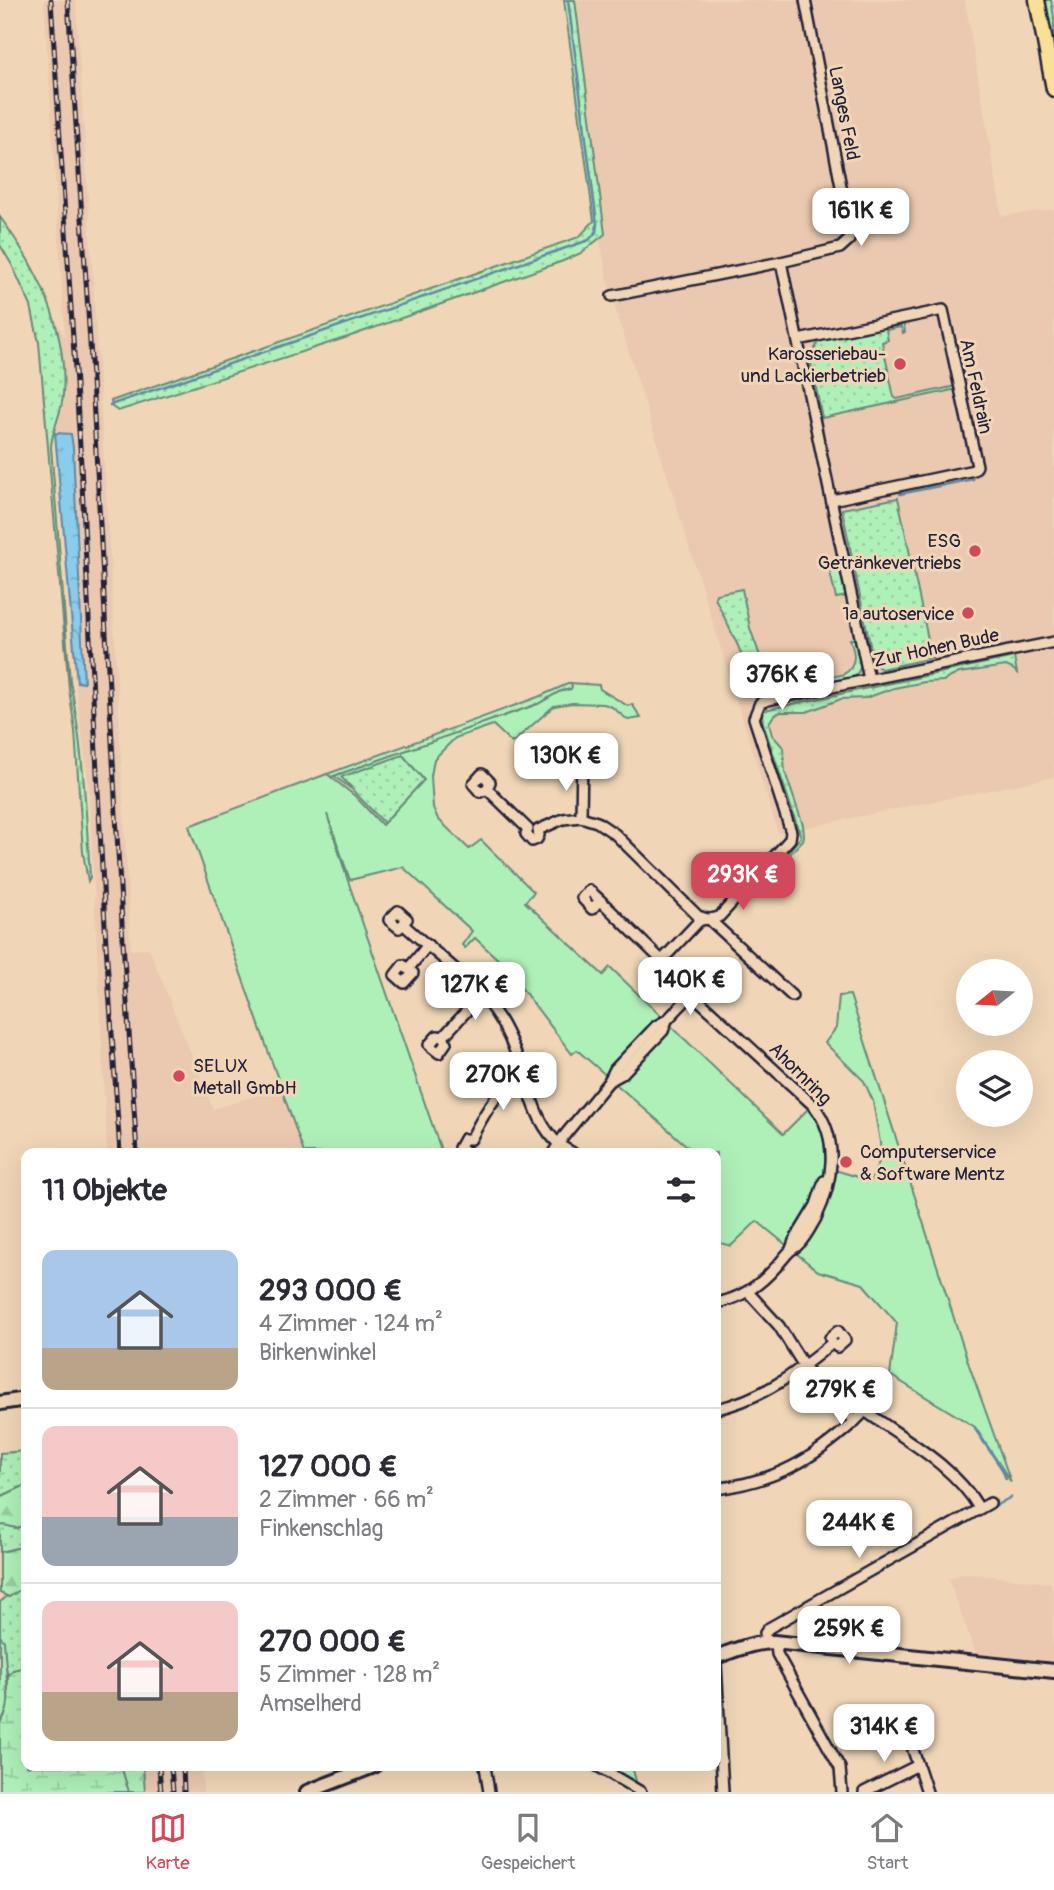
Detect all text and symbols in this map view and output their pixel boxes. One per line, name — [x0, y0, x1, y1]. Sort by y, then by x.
street label: Langes Feld — [823, 64, 865, 162]
pin: 161K € — [804, 188, 918, 248]
text: 161K € — [828, 196, 894, 225]
street label: Am Feldrain — [954, 336, 998, 436]
place label: Karosseriebau- und Lackierbetrieb — [740, 342, 886, 388]
marker: Karosseriebau- und Lackierbetrieb — [892, 356, 908, 372]
place label: ESG Getränkevertriebs — [818, 529, 961, 575]
marker: ESG Getränkevertriebs — [967, 543, 983, 559]
place label: 1a autoservice — [842, 602, 955, 626]
marker: 1a autoservice — [960, 605, 976, 621]
street label: Zur Hohen Bude — [871, 623, 1002, 673]
pin: 376K € — [725, 652, 839, 712]
text: 376K € — [746, 660, 818, 689]
pin: 130K € — [509, 734, 623, 793]
text: 130K € — [530, 741, 602, 770]
pin: 293K € — [686, 852, 800, 912]
text: 293K € — [707, 860, 779, 889]
pin: 140K € — [633, 958, 747, 1017]
north arrow — [956, 959, 1032, 1036]
map controls — [956, 959, 1033, 1127]
pin: 127K € — [418, 962, 532, 1022]
text: 140K € — [654, 965, 726, 994]
text: 127K € — [441, 970, 509, 999]
street label: Ahornring — [764, 1037, 837, 1110]
button: layers — [956, 1050, 1033, 1127]
pin: 270K € — [446, 1052, 560, 1112]
place label: SELUX Metall GmbH — [193, 1054, 297, 1100]
text: 270K € — [466, 1060, 540, 1089]
marker: SELUX Metall GmbH — [171, 1068, 187, 1084]
place label: Computerservice & Software Mentz — [860, 1140, 1005, 1186]
marker: Computerservice & Software Mentz — [838, 1154, 854, 1170]
icon: filters — [662, 1171, 700, 1209]
text: 11 Objekte — [42, 1172, 167, 1209]
text: 293 000 € — [259, 1272, 402, 1309]
icon: home — [98, 1278, 182, 1362]
text: 4 Zimmer · 124 m² — [259, 1309, 443, 1338]
text: Birkenwinkel — [259, 1338, 377, 1367]
pin: 279K € — [784, 1368, 898, 1427]
text: 279K € — [806, 1375, 876, 1404]
text: 127 000 € — [259, 1448, 398, 1485]
icon: home — [98, 1454, 182, 1538]
text: 2 Zimmer · 66 m² — [259, 1485, 434, 1514]
pin: 244K € — [802, 1500, 916, 1560]
text: 244K € — [822, 1508, 896, 1537]
text: Finkenschlag — [259, 1514, 383, 1543]
pin: 259K € — [792, 1606, 906, 1666]
text: 259K € — [813, 1614, 885, 1643]
text: 270 000 € — [259, 1623, 406, 1660]
icon: home — [98, 1629, 182, 1713]
text: 5 Zimmer · 128 m² — [259, 1660, 440, 1689]
text: Amselherd — [259, 1689, 362, 1718]
pin: 314K € — [827, 1704, 941, 1764]
text: 314K € — [849, 1712, 919, 1741]
tab: Karte — [146, 1809, 190, 1875]
tab: Gespeichert — [481, 1809, 575, 1875]
tab: Start — [866, 1809, 908, 1875]

